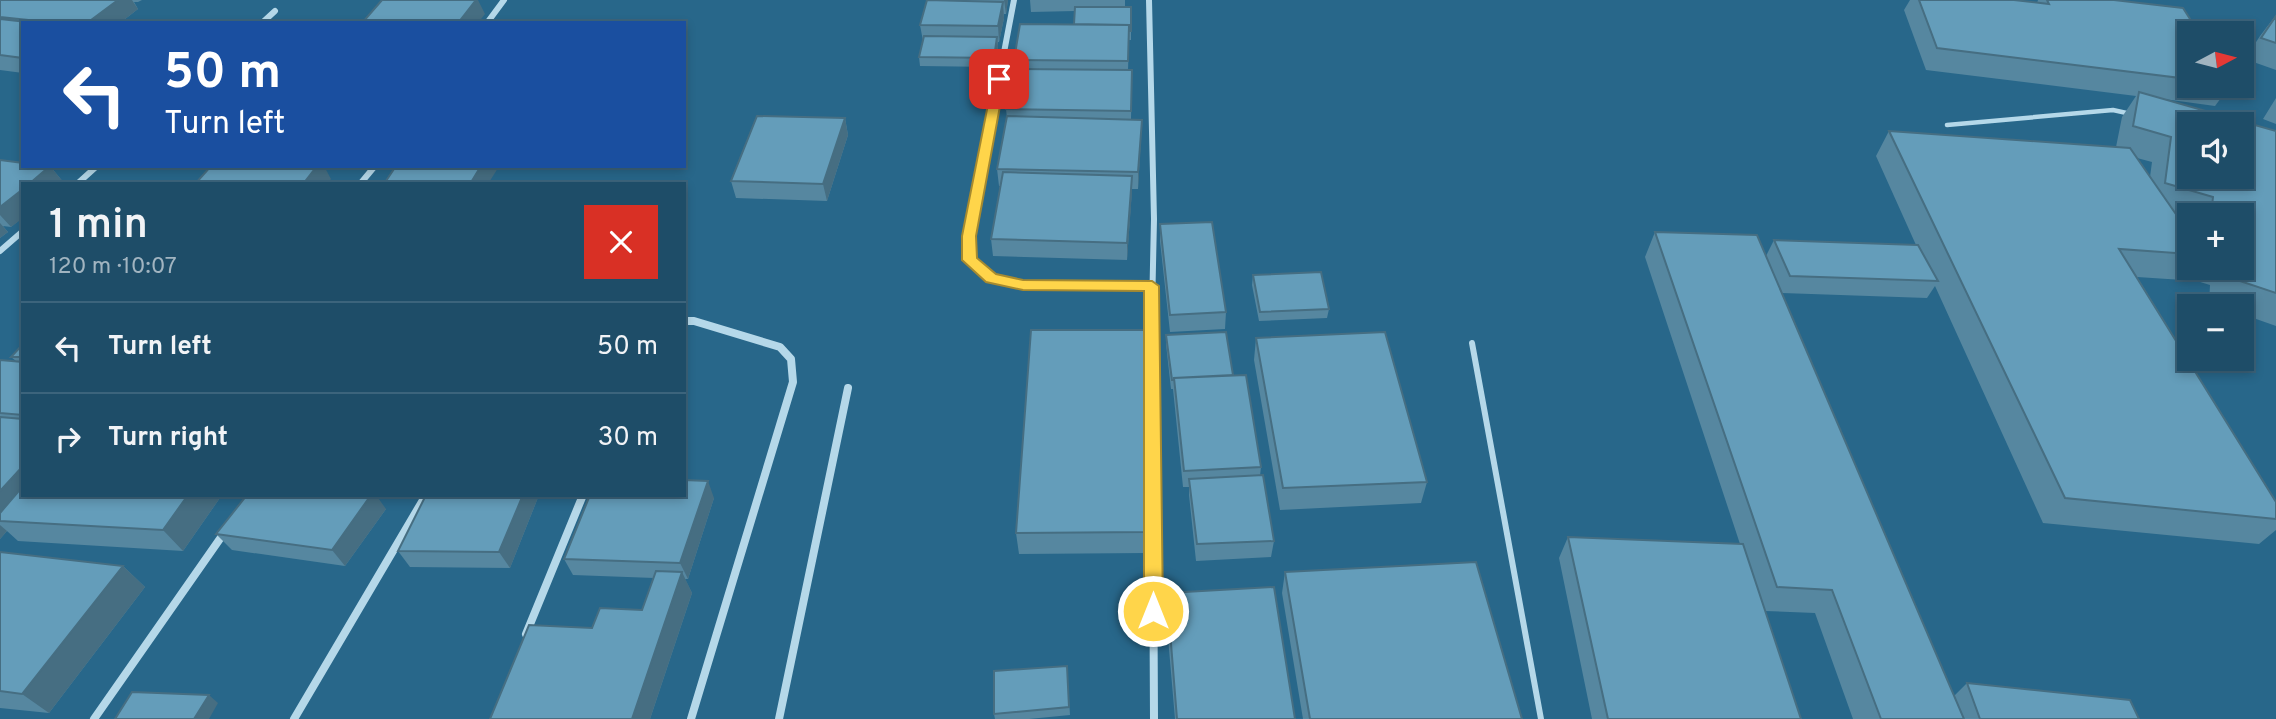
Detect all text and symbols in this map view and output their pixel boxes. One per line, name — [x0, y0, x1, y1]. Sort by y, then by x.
north arrow — [2177, 21, 2254, 98]
map controls — [2177, 21, 2254, 371]
text: 50 m — [164, 44, 281, 106]
icon: left — [49, 49, 140, 140]
pin — [969, 49, 1029, 109]
icon: arrive — [980, 60, 1018, 98]
text: Turn left — [164, 105, 285, 145]
button: sound — [2177, 112, 2254, 189]
text: 1 min — [49, 200, 148, 253]
button: + — [2177, 203, 2254, 280]
button: close — [584, 205, 658, 279]
text: 120 m · 10:07 — [49, 253, 177, 282]
button: − — [2177, 294, 2254, 371]
icon: left — [49, 329, 87, 367]
text: Turn left — [108, 331, 212, 364]
text: 50 m — [597, 331, 658, 364]
icon: right — [49, 420, 87, 458]
text: Turn right — [108, 422, 228, 455]
text: 30 m — [598, 422, 658, 455]
position arrow — [1116, 574, 1190, 648]

